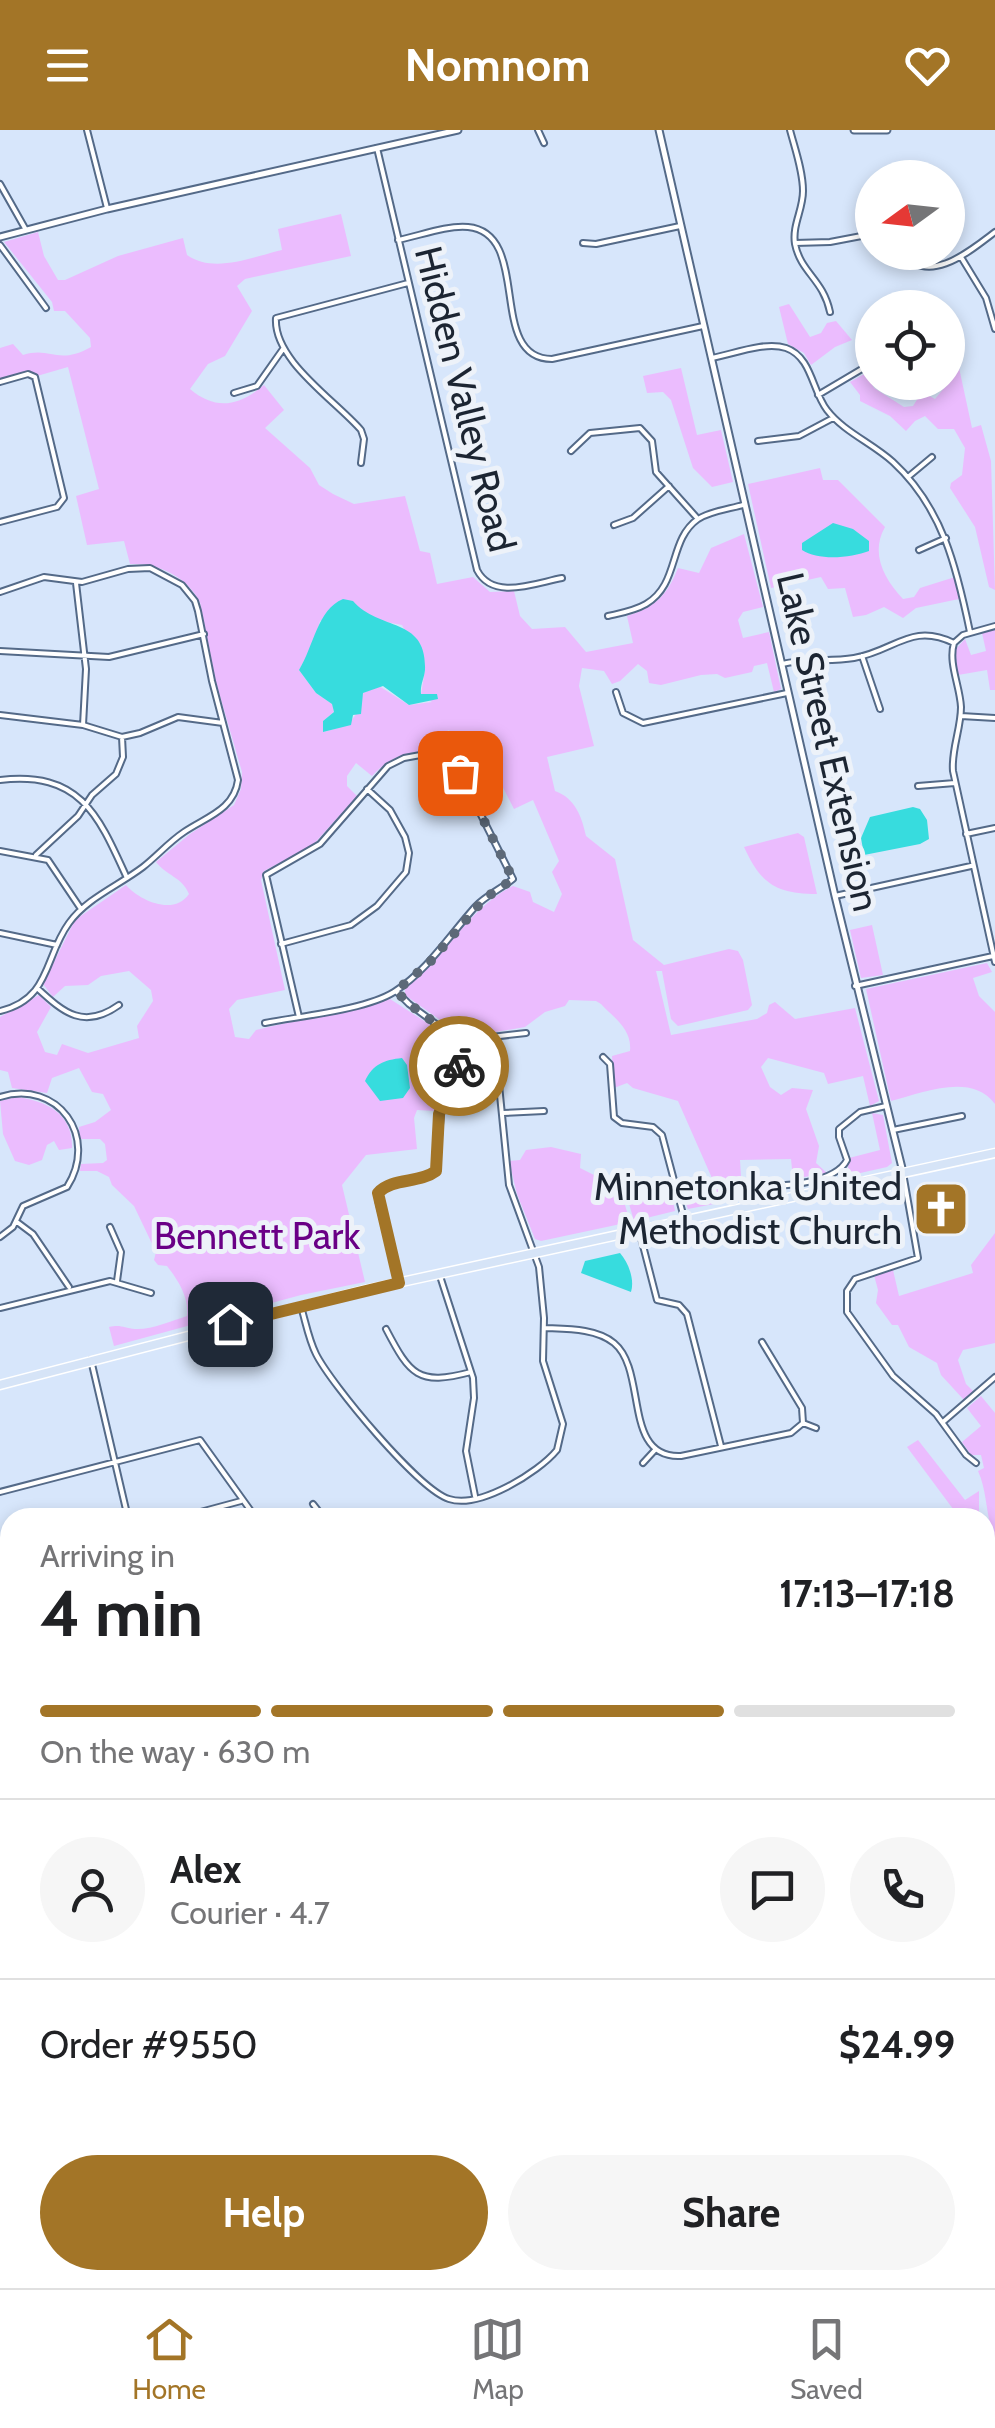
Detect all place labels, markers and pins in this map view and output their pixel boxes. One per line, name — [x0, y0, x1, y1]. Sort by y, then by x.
pin — [418, 731, 503, 816]
place label: Minnetonka United Methodist Church — [594, 1163, 902, 1254]
church icon: Minnetonka United Methodist Church — [911, 1179, 971, 1239]
pin — [188, 1282, 273, 1367]

